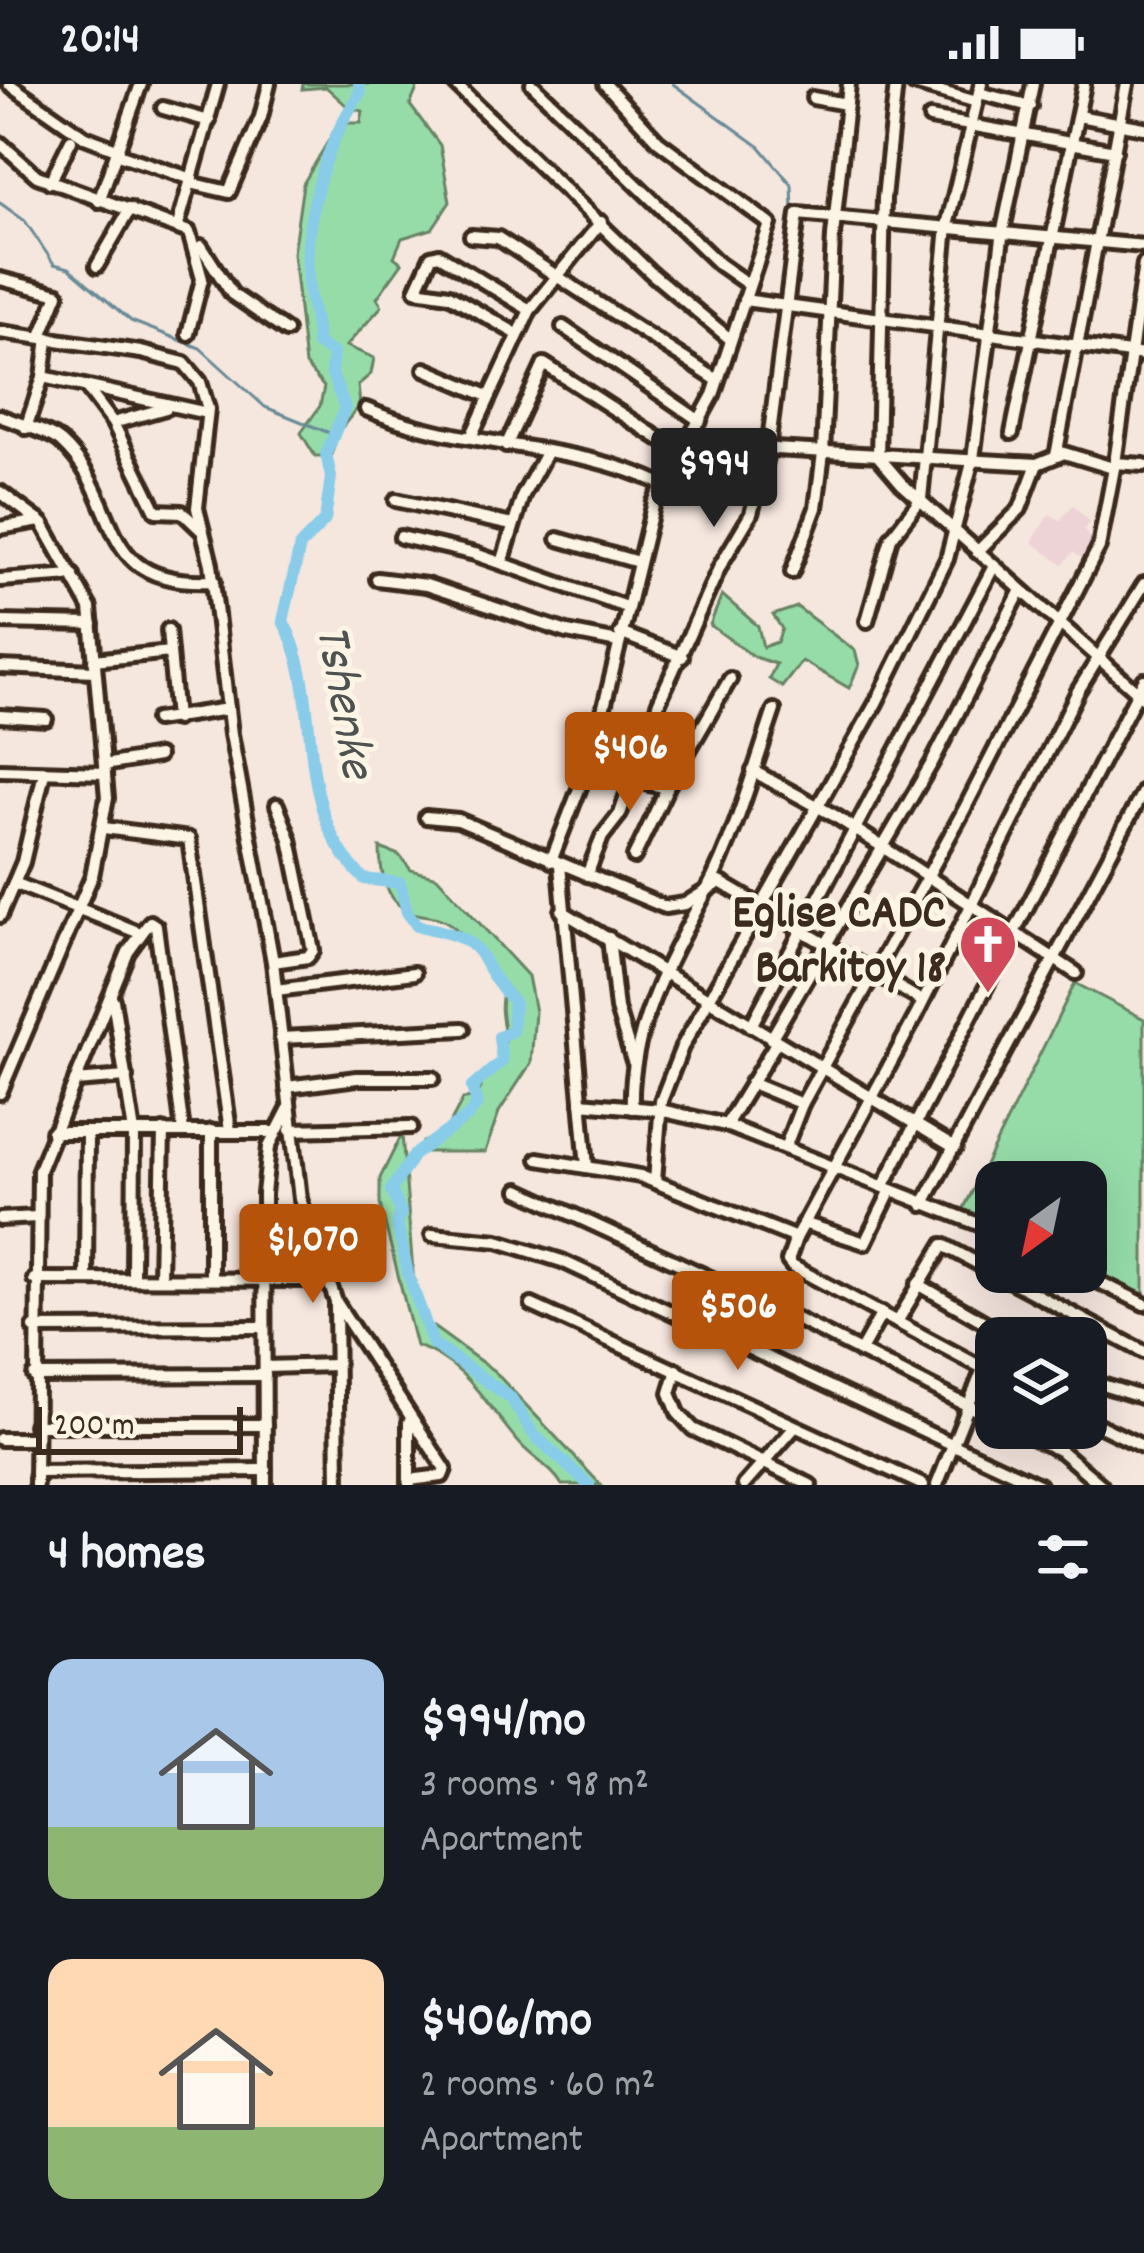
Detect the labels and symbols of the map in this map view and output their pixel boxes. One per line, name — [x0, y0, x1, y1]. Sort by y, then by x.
pin: $994 — [643, 428, 785, 530]
water label: Tshenke — [292, 620, 390, 787]
pin: $406 — [559, 712, 701, 814]
place label: Eglise CADC Barkitoy 18 — [732, 882, 946, 1006]
church icon: Eglise CADC Barkitoy 18 — [957, 913, 1019, 995]
north arrow — [975, 1161, 1107, 1293]
pin: $1,070 — [215, 1204, 411, 1306]
pin: $506 — [667, 1271, 809, 1373]
scale bar — [36, 1401, 243, 1454]

